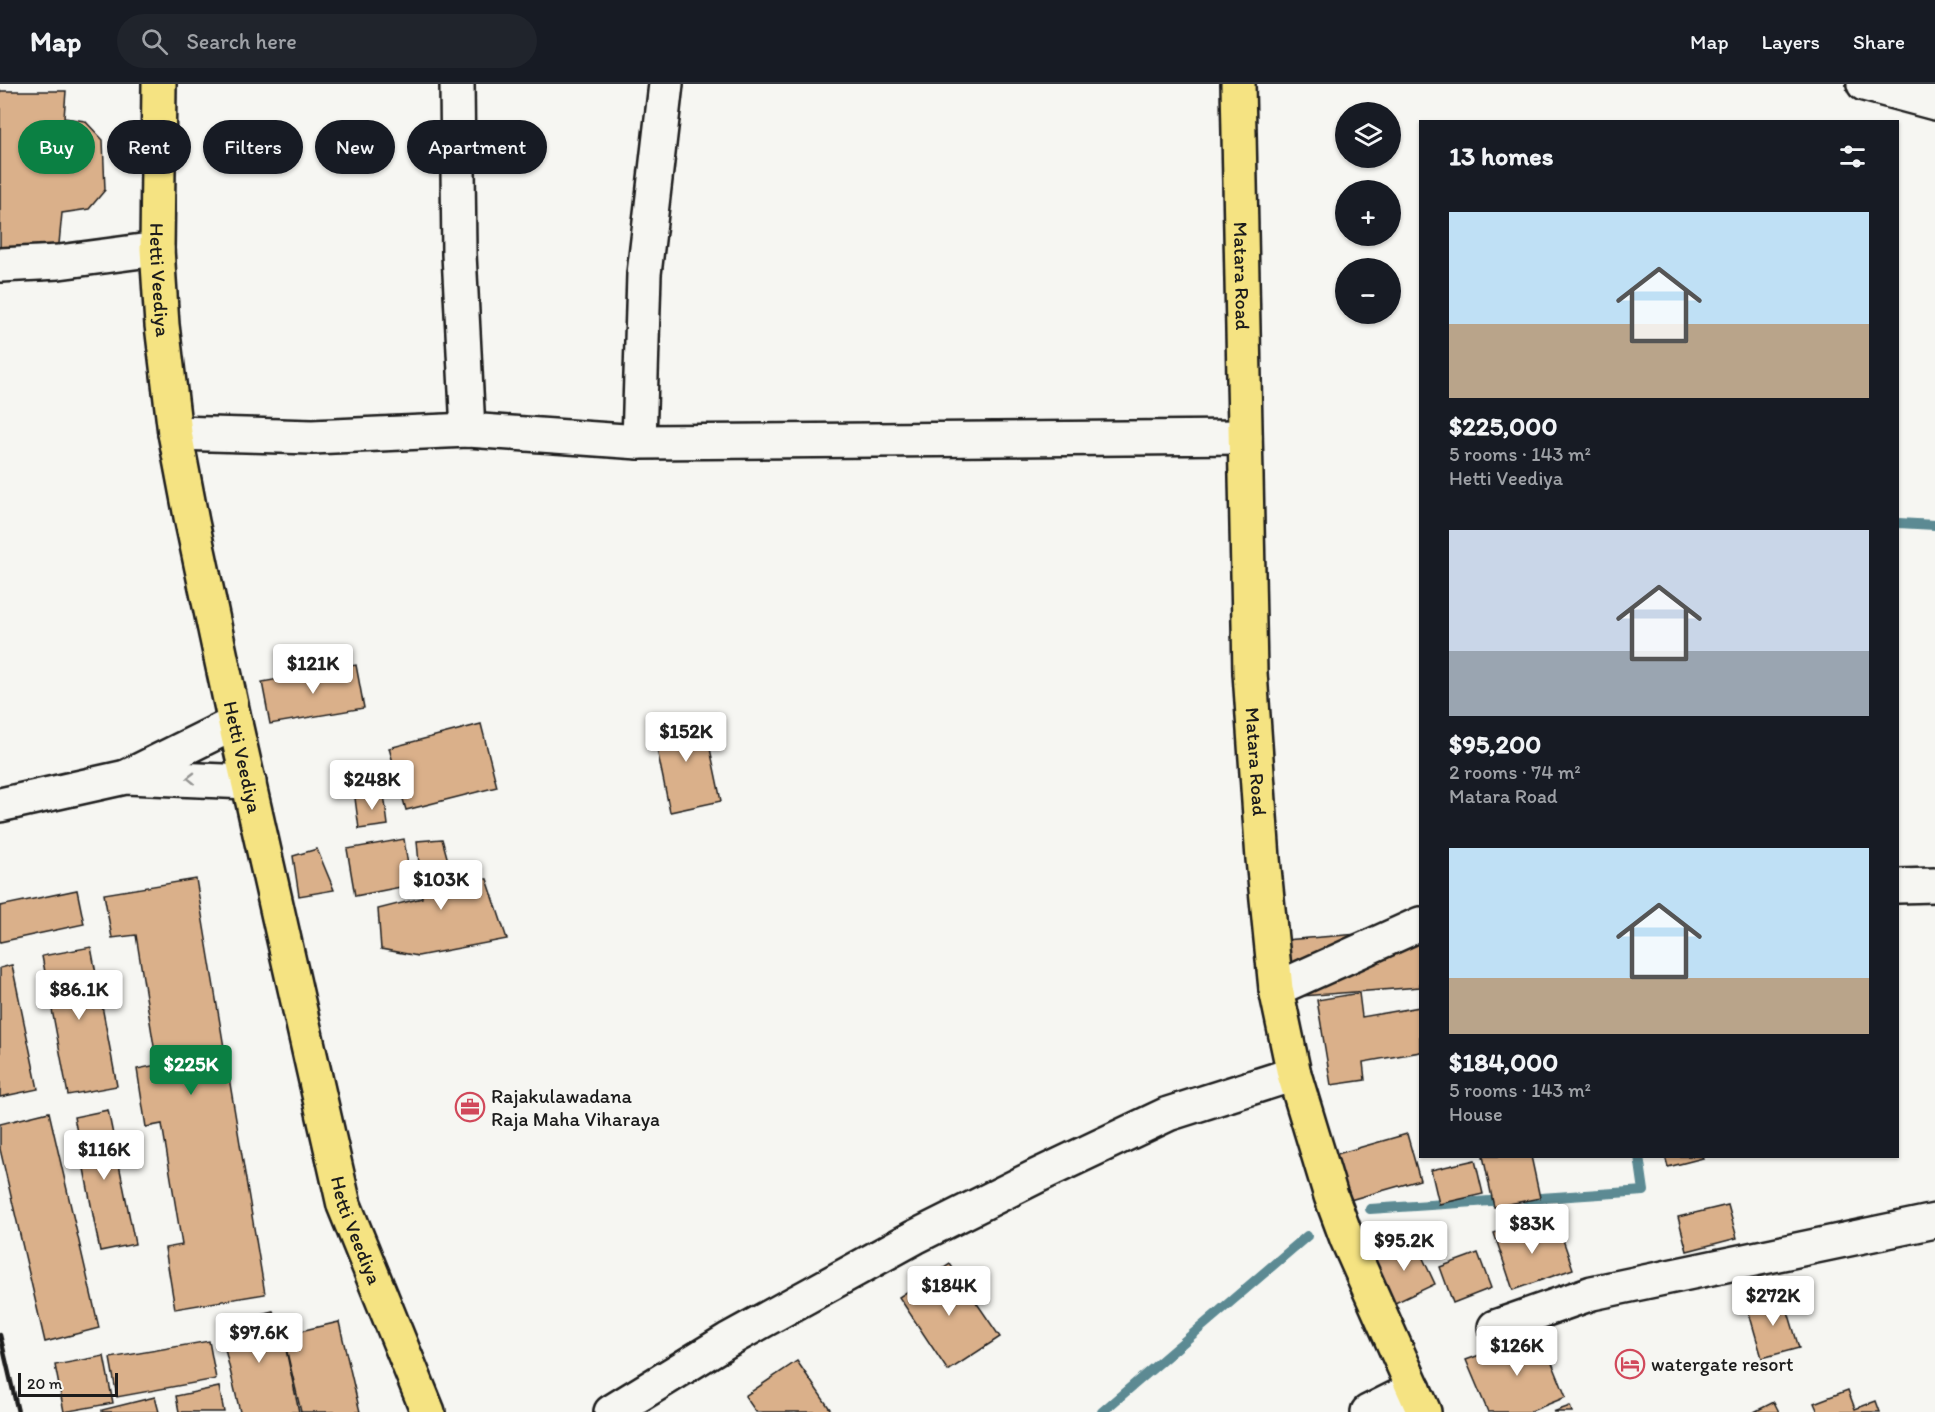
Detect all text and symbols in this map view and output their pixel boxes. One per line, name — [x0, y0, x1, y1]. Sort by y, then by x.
search box — [117, 14, 537, 68]
text: Map — [30, 24, 81, 58]
icon: search — [138, 25, 171, 58]
text: Search here — [186, 28, 297, 55]
text: Map — [1690, 29, 1729, 54]
text: Layers — [1762, 29, 1820, 54]
text: Share — [1853, 29, 1905, 54]
map controls — [1335, 102, 1401, 324]
button: layers — [1335, 102, 1401, 168]
chip: Buy — [18, 120, 95, 174]
chip: Rent — [107, 120, 191, 174]
chip: Filters — [203, 120, 303, 174]
chip: New — [315, 120, 395, 174]
chip: Apartment — [407, 120, 547, 174]
text: 13 homes — [1449, 140, 1553, 172]
icon: filters — [1836, 140, 1869, 173]
button: + — [1335, 180, 1401, 246]
street label: Matara Road — [1229, 221, 1255, 331]
street label: Hetti Veediya — [145, 223, 175, 339]
icon: home — [1605, 251, 1713, 359]
button: − — [1335, 258, 1401, 324]
text: $225,000 — [1449, 410, 1557, 442]
text: 5 rooms · 143 m² — [1449, 442, 1591, 466]
text: Hetti Veediya — [1449, 466, 1563, 490]
icon: home — [1605, 569, 1713, 677]
pin: $121K — [271, 644, 355, 695]
text: $121K — [287, 651, 339, 675]
street label: Hetti Veediya — [219, 699, 267, 816]
street label: Matara Road — [1240, 707, 1272, 817]
pin: $152K — [644, 712, 728, 763]
text: $152K — [659, 719, 713, 743]
text: $95,200 — [1449, 728, 1541, 760]
pin: $248K — [330, 760, 414, 811]
text: 2 rooms · 74 m² — [1449, 760, 1581, 784]
text: $248K — [344, 767, 400, 791]
one-way arrow — [186, 772, 195, 784]
text: Matara Road — [1449, 784, 1558, 808]
pin: $103K — [399, 860, 483, 911]
text: $103K — [413, 867, 469, 891]
icon: home — [1605, 887, 1713, 995]
pin: $86.1K — [30, 970, 128, 1021]
text: $86.1K — [50, 977, 108, 1001]
pin: $225K — [149, 1045, 233, 1096]
text: $184,000 — [1449, 1046, 1558, 1078]
text: $225K — [164, 1052, 218, 1076]
text: 5 rooms · 143 m² — [1449, 1078, 1591, 1102]
place label: Rajakulawadana Raja Maha Viharaya — [491, 1084, 660, 1131]
office icon: Rajakulawadana Raja Maha Viharaya — [454, 1091, 486, 1123]
text: House — [1449, 1102, 1503, 1126]
pin: $116K — [62, 1130, 146, 1181]
text: $116K — [78, 1137, 130, 1161]
street label: Hetti Veediya — [326, 1174, 387, 1289]
pin: $83K — [1496, 1204, 1568, 1255]
text: $83K — [1510, 1211, 1554, 1235]
pin: $95.2K — [1355, 1221, 1453, 1272]
text: $95.2K — [1374, 1228, 1434, 1252]
pin: $184K — [907, 1266, 991, 1317]
text: $184K — [921, 1273, 977, 1297]
pin: $272K — [1731, 1276, 1815, 1327]
text: $272K — [1746, 1283, 1800, 1307]
pin: $97.6K — [210, 1313, 308, 1364]
text: $97.6K — [230, 1320, 288, 1344]
pin: $126K — [1475, 1326, 1559, 1377]
text: $126K — [1490, 1333, 1544, 1357]
hotel icon: watergate resort — [1614, 1348, 1646, 1380]
place label: watergate resort — [1651, 1352, 1794, 1376]
scale bar — [18, 1370, 118, 1398]
text: 20 m — [27, 1374, 62, 1393]

